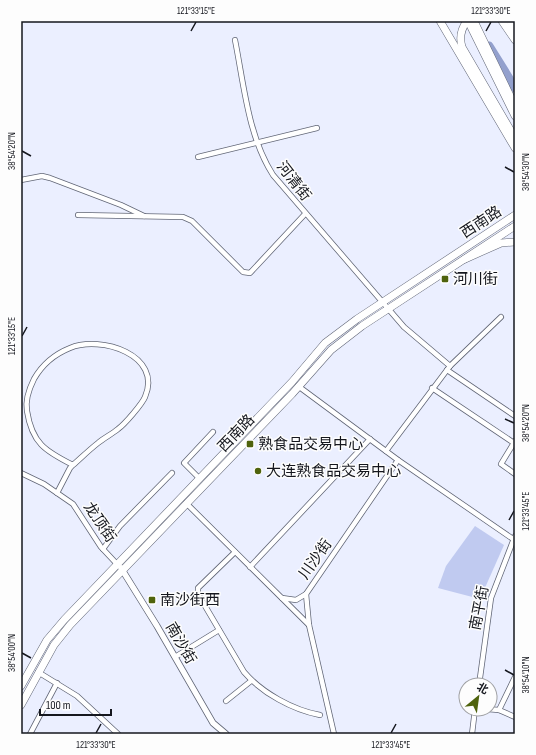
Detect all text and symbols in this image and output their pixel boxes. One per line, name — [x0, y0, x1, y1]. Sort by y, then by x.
text: 121°33'15"E — [177, 5, 215, 17]
text: 121°33'30"E — [471, 5, 511, 17]
text: 38°54'20"N — [6, 132, 18, 170]
text: 38°54'30"N — [520, 153, 532, 191]
street label: 河清街 — [272, 158, 315, 205]
street label: 西南路 — [457, 202, 505, 243]
place label: 河川街 — [453, 270, 498, 289]
marker: 河川街 — [440, 274, 450, 284]
text: 121°33'15"E — [6, 317, 18, 355]
text: 38°54'20"N — [520, 404, 532, 442]
street label: 西南路 — [214, 411, 259, 456]
place label: 熟食品交易中心 — [258, 435, 363, 454]
marker: 熟食品交易中心 — [245, 439, 255, 449]
place label: 大连熟食品交易中心 — [266, 462, 401, 481]
marker: 大连熟食品交易中心 — [253, 466, 263, 476]
text: 121°33'45"E — [520, 492, 532, 530]
street label: 龙顶街 — [79, 498, 120, 546]
street label: 川沙街 — [295, 535, 336, 583]
street label: 南平街 — [466, 584, 493, 632]
place label: 南沙街西 — [160, 591, 220, 610]
marker: 南沙街西 — [147, 595, 157, 605]
street label: 南沙街 — [161, 619, 200, 667]
text: 38°54'00"N — [6, 634, 18, 672]
text: 38°54'10"N — [520, 656, 532, 694]
north arrow — [458, 677, 498, 717]
text: 北 — [475, 680, 491, 697]
scale bar — [40, 691, 111, 717]
text: 100 m — [46, 698, 71, 713]
text: 121°33'30"E — [76, 739, 116, 751]
text: 121°33'45"E — [372, 739, 410, 751]

